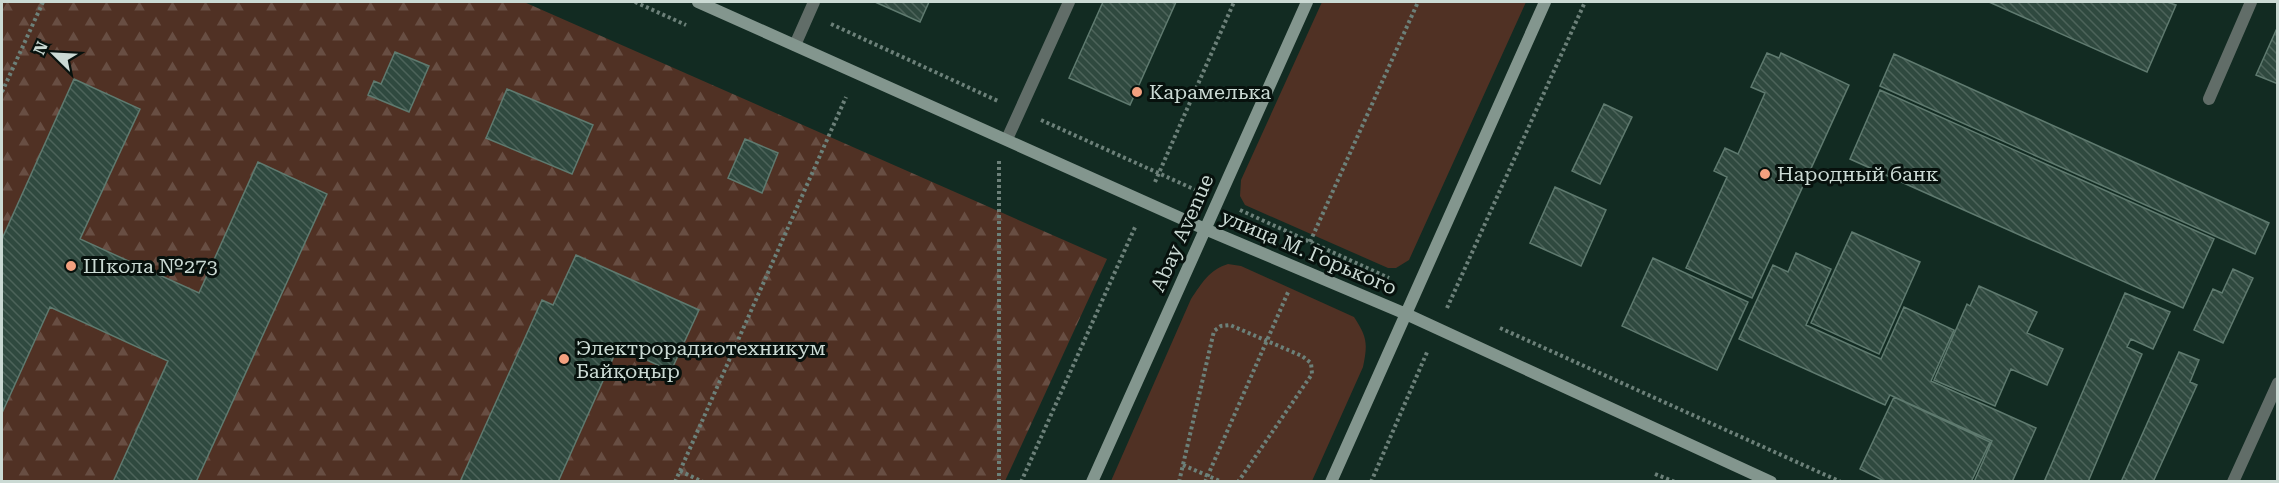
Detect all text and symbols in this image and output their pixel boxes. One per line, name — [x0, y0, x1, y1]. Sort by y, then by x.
north arrow — [24, 24, 84, 84]
text: N — [30, 39, 52, 58]
place label: Карамелька — [1149, 80, 1271, 104]
marker: Карамелька — [1130, 85, 1144, 99]
place label: Народный банк — [1777, 162, 1939, 186]
marker: Народный банк — [1758, 167, 1772, 181]
street label: Abay Avenue — [1145, 171, 1219, 295]
street label: улица М. Горького — [1218, 204, 1400, 300]
place label: Школа №273 — [83, 254, 218, 278]
marker: Школа №273 — [64, 259, 78, 273]
place label: Электрорадиотехникум Байқоңыр — [576, 336, 826, 383]
marker: Электрорадиотехникум Байқоңыр — [557, 352, 571, 366]

